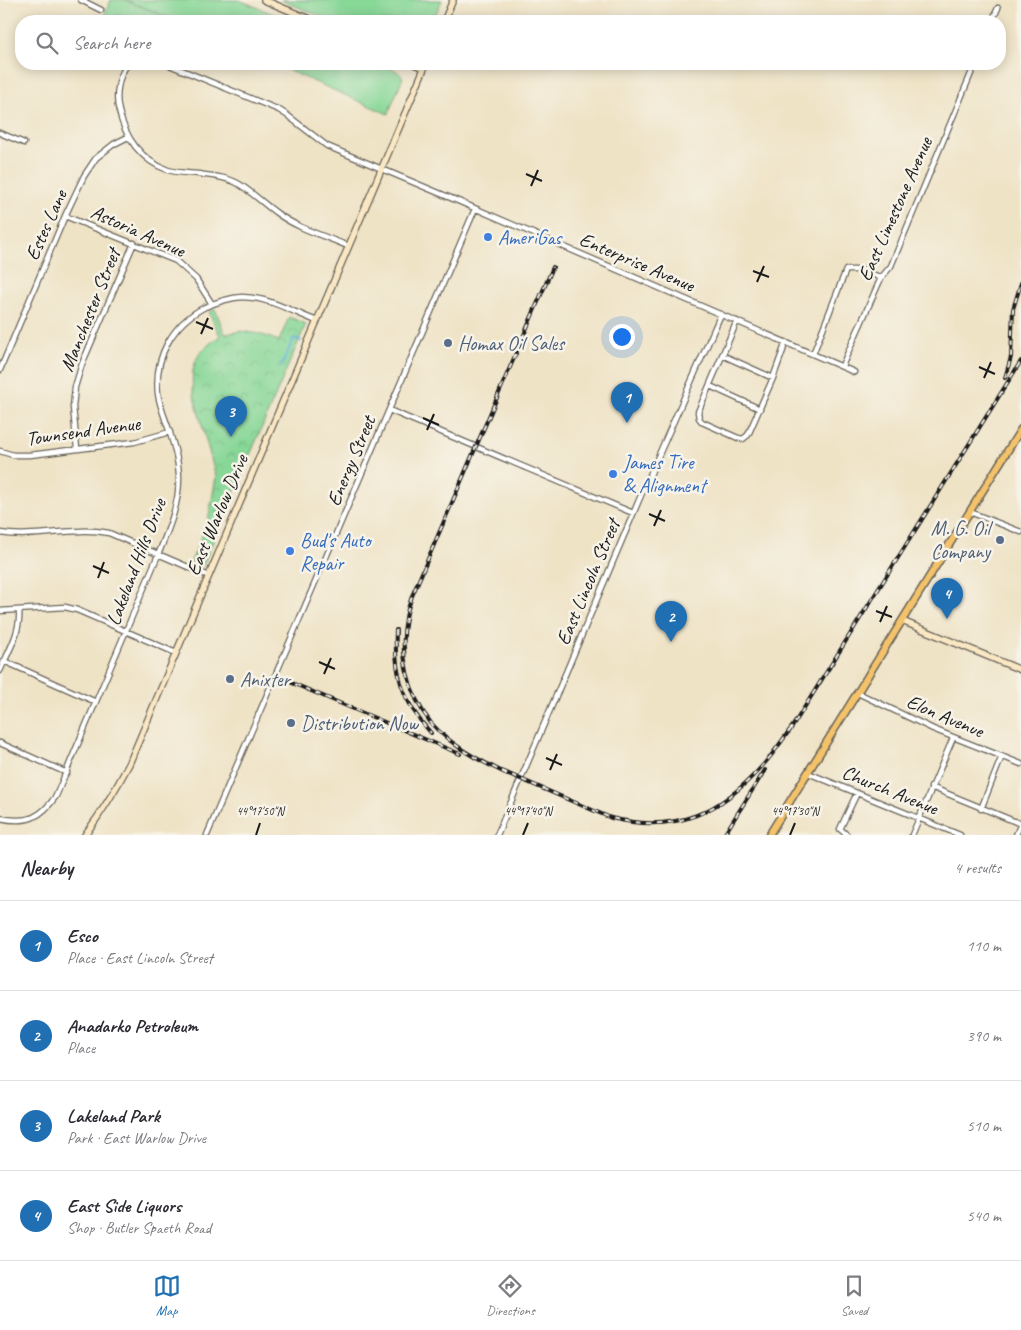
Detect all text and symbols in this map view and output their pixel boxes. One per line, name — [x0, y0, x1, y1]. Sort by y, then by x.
search box — [15, 15, 1006, 70]
icon: search — [33, 29, 61, 57]
text: Search here — [73, 31, 150, 55]
street label: East Limestone Avenue — [852, 132, 938, 285]
street label: Estes Lane — [19, 185, 73, 264]
street label: Astoria Avenue — [87, 199, 190, 263]
place label: AmeriGas — [498, 225, 564, 250]
street label: Enterprise Avenue — [576, 227, 700, 298]
marker: AmeriGas — [482, 231, 494, 243]
street label: Manchester Street — [54, 242, 127, 375]
your location — [609, 324, 635, 350]
place label: Homax Oil Sales — [458, 331, 566, 356]
marker: Homax Oil Sales — [442, 337, 454, 349]
pin: 1 — [611, 382, 643, 423]
pin: 3 — [215, 396, 247, 437]
street label: Townsend Avenue — [25, 410, 143, 451]
street label: Energy Street — [321, 410, 382, 510]
street label: East Warlow Drive — [180, 450, 254, 579]
place label: James Tire & Alignment — [622, 450, 709, 498]
marker: James Tire & Alignment — [607, 468, 619, 480]
street label: Lakeland Hills Drive — [100, 494, 172, 629]
street label: East Lincoln Street — [550, 512, 627, 648]
place label: M. G. Oil Company — [931, 516, 994, 564]
place label: Bud's Auto Repair — [300, 528, 373, 576]
marker: M. G. Oil Company — [994, 534, 1006, 546]
marker: Bud's Auto Repair — [284, 545, 296, 557]
pin: 4 — [931, 578, 963, 619]
pin: 2 — [655, 601, 687, 642]
place label: Anixter — [240, 667, 292, 692]
marker: Anixter — [224, 673, 236, 685]
street label: Elon Avenue — [903, 689, 989, 744]
place label: Distribution Now — [301, 711, 419, 736]
marker: Distribution Now — [285, 717, 297, 729]
street label: Church Avenue — [839, 759, 943, 821]
text: 44°17'50"N — [236, 803, 285, 819]
text: 44°17'40"N — [504, 803, 553, 819]
text: 44°17'30"N — [771, 803, 820, 819]
text: Nearby — [20, 855, 73, 881]
text: 4 results — [954, 858, 1001, 878]
text: Esco — [67, 924, 98, 948]
text: 1 — [32, 936, 40, 956]
text: 110 m — [967, 936, 1001, 956]
text: Place · East Lincoln Street — [67, 948, 213, 968]
text: Anadarko Petroleum — [67, 1014, 198, 1038]
text: 2 — [32, 1026, 40, 1046]
text: 390 m — [967, 1026, 1001, 1046]
text: Place — [67, 1038, 95, 1058]
text: Lakeland Park — [67, 1104, 160, 1128]
text: 3 — [32, 1116, 40, 1136]
text: 510 m — [967, 1116, 1001, 1136]
text: Park · East Warlow Drive — [67, 1128, 206, 1148]
text: East Side Liquors — [67, 1194, 181, 1218]
text: 4 — [32, 1206, 40, 1226]
text: 540 m — [967, 1206, 1001, 1226]
text: Shop · Butler Spaeth Road — [67, 1218, 211, 1238]
tab: Map — [153, 1272, 181, 1319]
tab: Directions — [486, 1272, 535, 1319]
tab: Saved — [840, 1272, 868, 1319]

